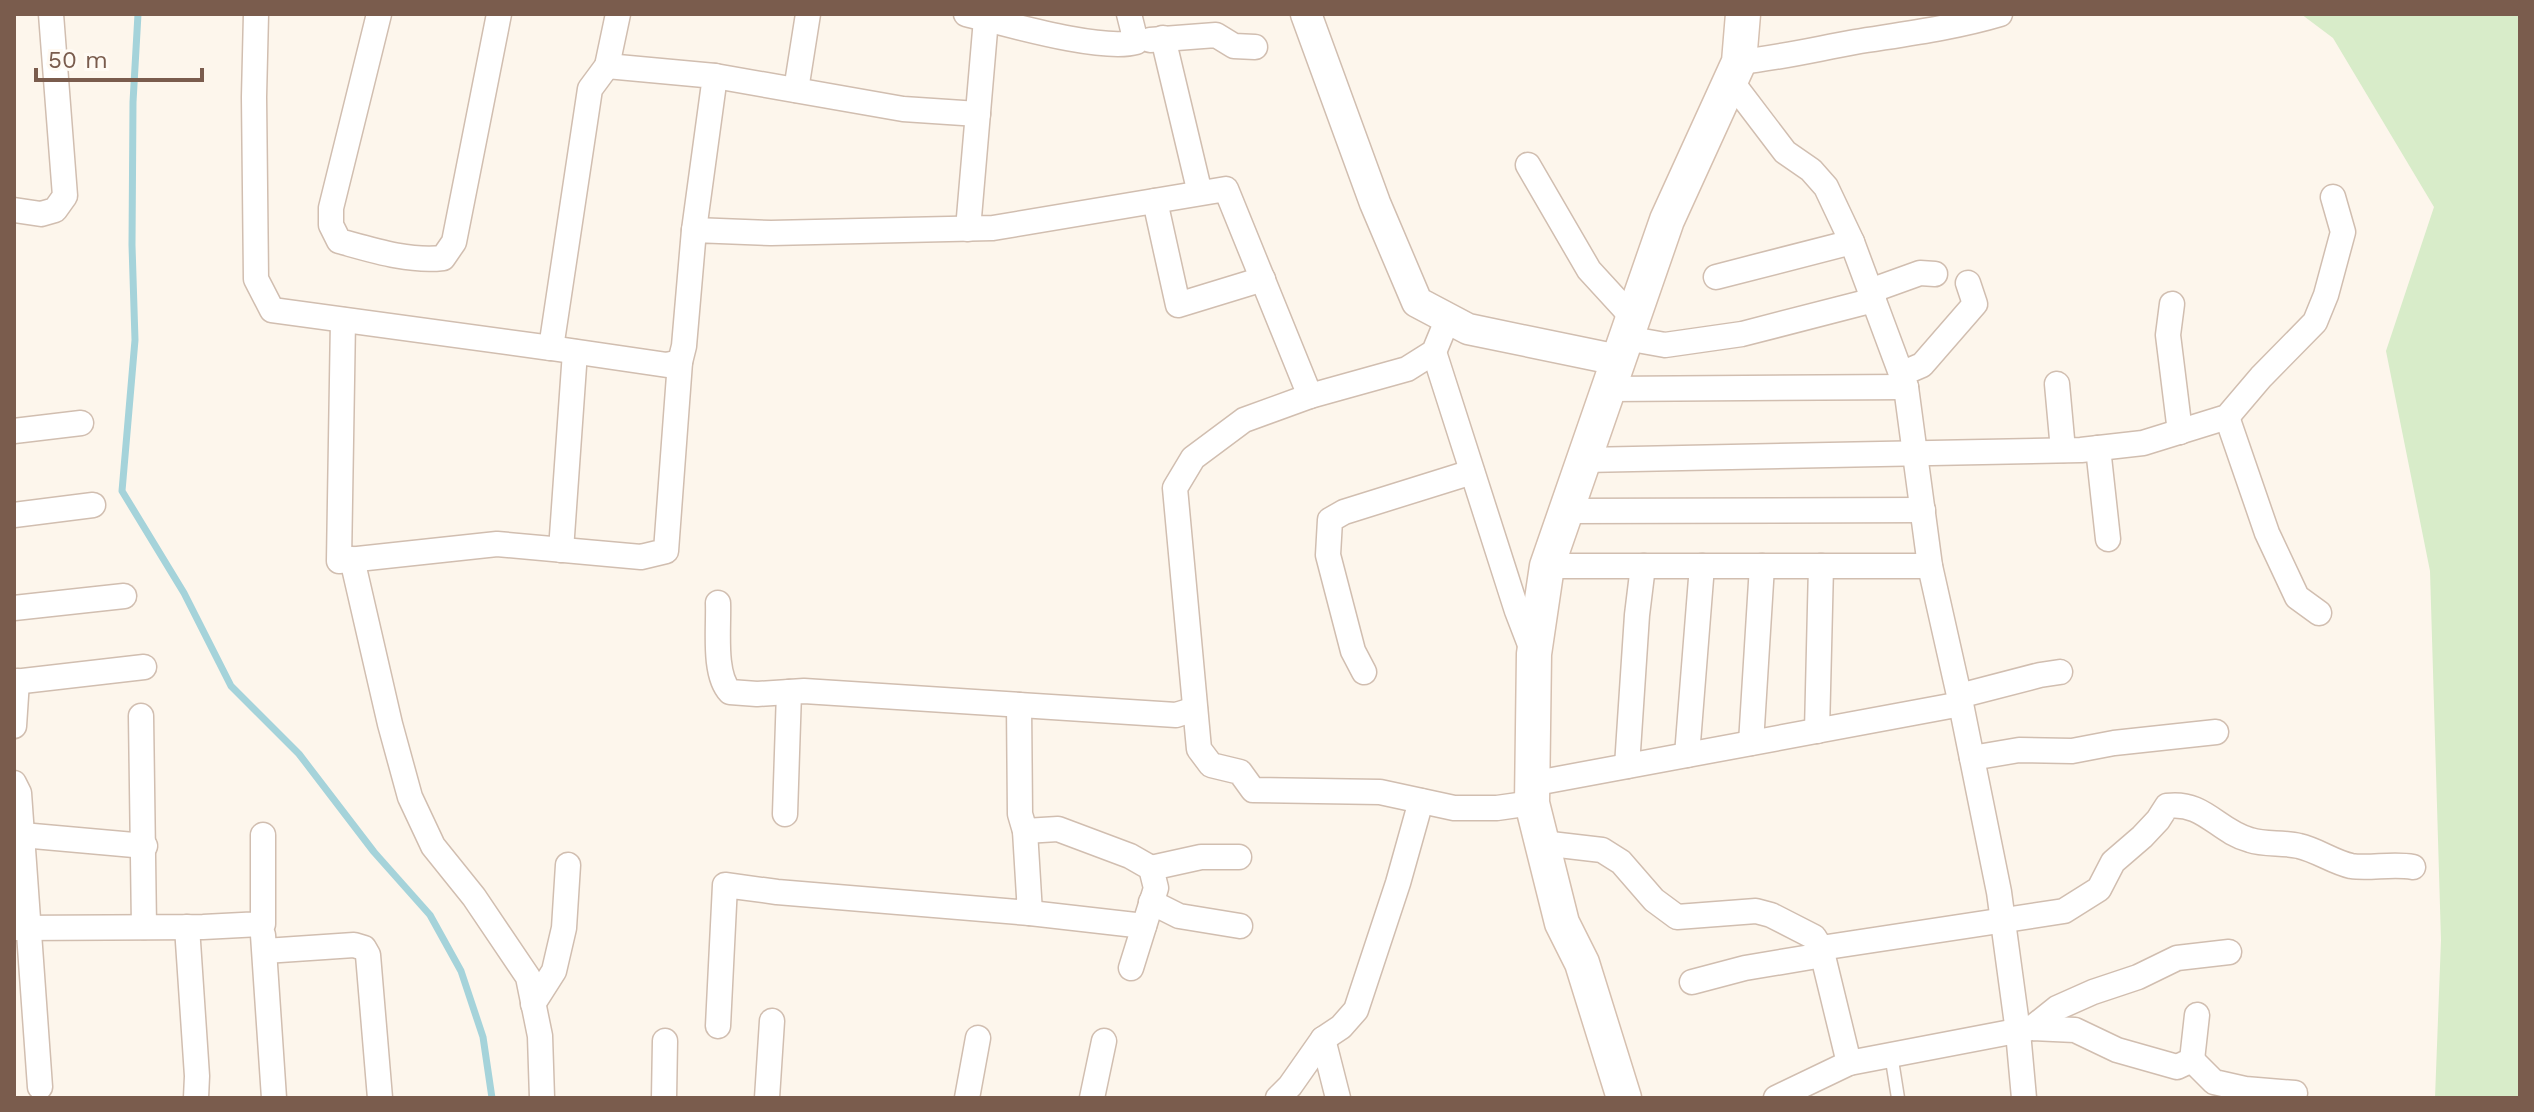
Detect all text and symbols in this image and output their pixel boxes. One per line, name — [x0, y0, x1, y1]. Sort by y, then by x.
scale bar — [36, 32, 202, 82]
text: 50 m — [48, 46, 108, 74]

